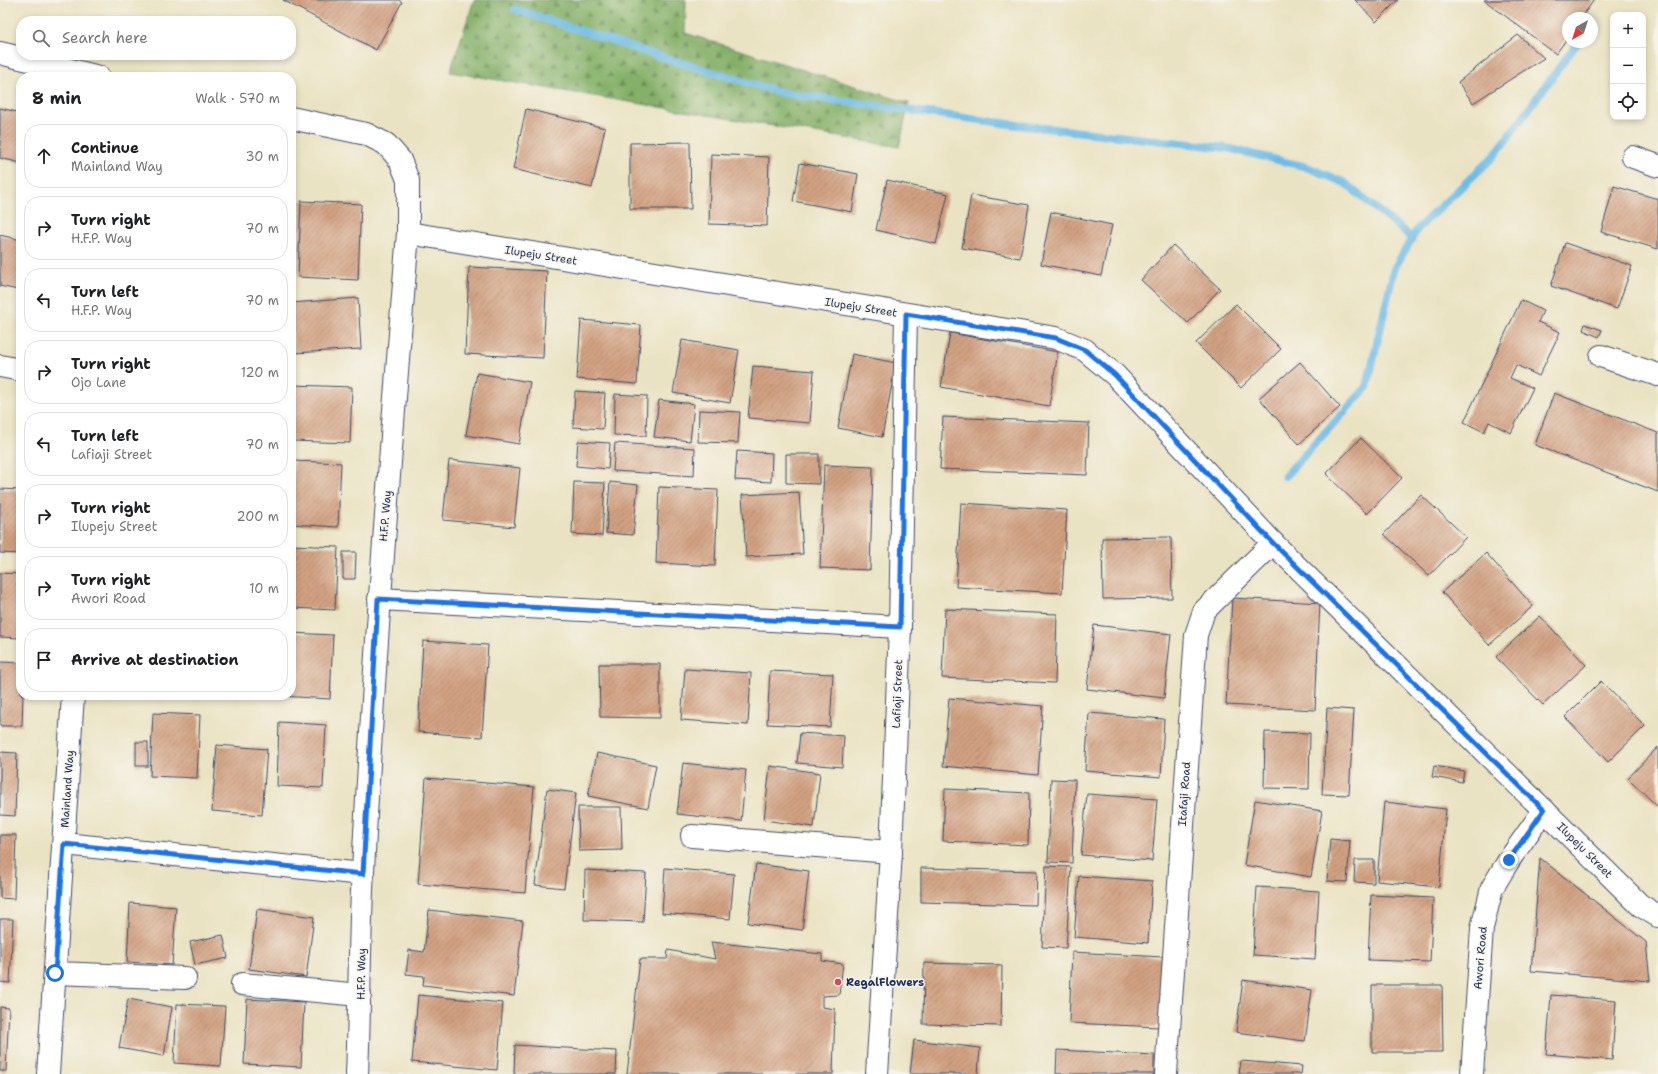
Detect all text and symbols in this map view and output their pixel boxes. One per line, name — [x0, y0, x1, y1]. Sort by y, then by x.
north arrow — [1562, 12, 1598, 48]
map controls — [1610, 12, 1646, 120]
button: + — [1610, 12, 1646, 48]
search box — [16, 16, 296, 60]
icon: search — [30, 27, 52, 49]
text: Search here — [62, 28, 148, 48]
button: − — [1610, 48, 1646, 84]
button: locate — [1610, 84, 1646, 120]
text: 8 min — [32, 87, 82, 109]
text: Walk · 570 m — [195, 90, 280, 107]
text: Continue — [71, 138, 139, 158]
icon: ahead — [33, 145, 55, 167]
text: 30 m — [245, 148, 279, 165]
text: Mainland Way — [71, 158, 163, 175]
text: Turn right — [71, 210, 151, 230]
icon: right — [33, 217, 55, 239]
text: 70 m — [245, 220, 279, 237]
text: H.F.P. Way — [71, 230, 132, 247]
street label: Ilupeju Street — [504, 242, 578, 269]
text: Turn left — [71, 282, 139, 302]
icon: left — [33, 289, 55, 311]
text: 70 m — [245, 292, 279, 309]
street label: Ilupeju Street — [824, 294, 898, 321]
text: H.F.P. Way — [71, 302, 132, 319]
text: Turn right — [71, 354, 151, 374]
icon: right — [33, 361, 55, 383]
text: 120 m — [241, 364, 279, 381]
text: Ojo Lane — [71, 374, 126, 391]
text: Turn left — [71, 426, 139, 446]
icon: left — [33, 433, 55, 455]
text: 70 m — [245, 436, 279, 453]
text: Lafiaji Street — [71, 446, 152, 463]
street label: H.F.P. Way — [376, 490, 395, 542]
text: Turn right — [71, 498, 151, 518]
icon: right — [33, 505, 55, 527]
text: 200 m — [237, 508, 279, 525]
text: Ilupeju Street — [71, 518, 157, 535]
text: Turn right — [71, 570, 151, 590]
icon: right — [33, 577, 55, 599]
text: 10 m — [249, 580, 279, 597]
text: Awori Road — [71, 590, 146, 607]
icon: arrive — [33, 649, 55, 671]
text: Arrive at destination — [71, 650, 239, 670]
street label: Lafiaji Street — [889, 659, 906, 729]
street label: Mainland Way — [57, 750, 78, 828]
street label: Itafaji Road — [1175, 761, 1194, 827]
street label: Ilupeju Street — [1554, 819, 1616, 882]
route end — [1500, 851, 1518, 869]
street label: Awori Road — [1470, 926, 1491, 990]
street label: H.F.P. Way — [354, 948, 369, 1000]
route start — [46, 964, 64, 982]
place label: RegalFlowers — [846, 975, 924, 990]
marker: RegalFlowers — [833, 977, 843, 987]

